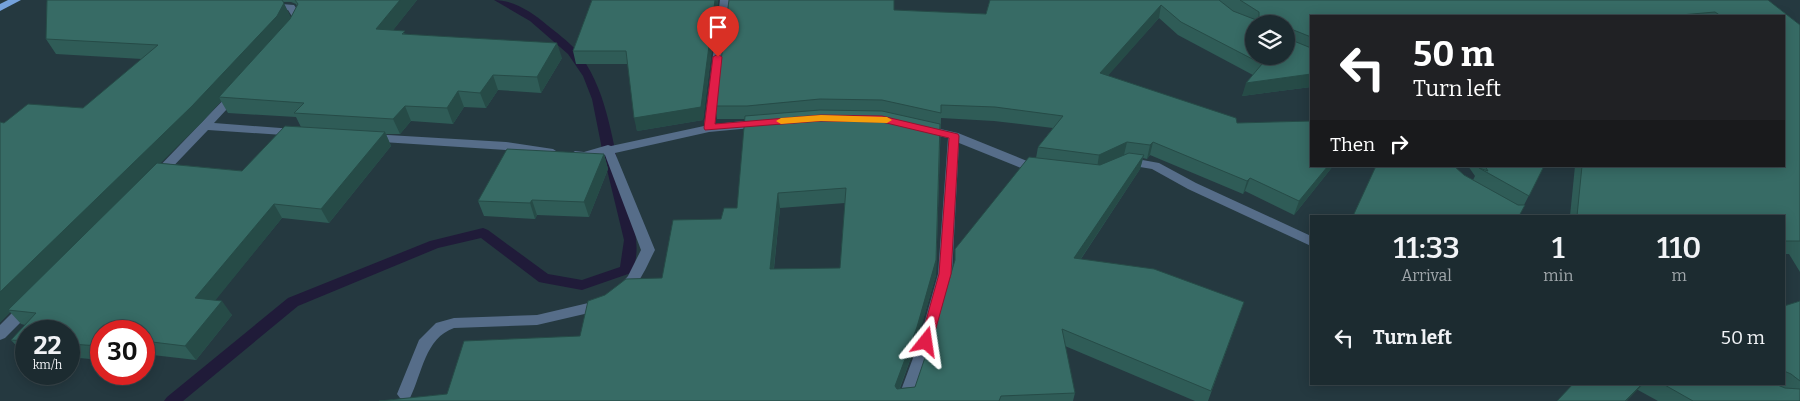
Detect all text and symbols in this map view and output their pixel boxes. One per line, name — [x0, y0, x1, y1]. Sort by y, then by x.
pin — [697, 6, 739, 57]
icon: arrive — [704, 13, 732, 41]
map controls — [1245, 15, 1295, 65]
button: layers — [1245, 15, 1295, 65]
text: 50 m — [1413, 33, 1494, 75]
icon: left — [1330, 35, 1395, 100]
text: Turn left — [1413, 75, 1501, 102]
icon: right — [1385, 130, 1413, 158]
text: Then — [1330, 133, 1375, 156]
text: 11:33 — [1394, 230, 1460, 266]
text: 1 — [1552, 230, 1565, 266]
text: 110 — [1657, 230, 1701, 266]
text: Arrival — [1401, 266, 1452, 285]
text: min — [1543, 266, 1573, 285]
text: m — [1672, 266, 1687, 285]
position arrow — [899, 315, 951, 367]
speed limit sign: 30 — [90, 320, 155, 385]
icon: left — [1330, 324, 1358, 352]
text: Turn left — [1373, 326, 1452, 349]
text: 50 m — [1721, 326, 1765, 349]
text: 22 — [33, 331, 62, 361]
text: km/h — [33, 358, 62, 372]

